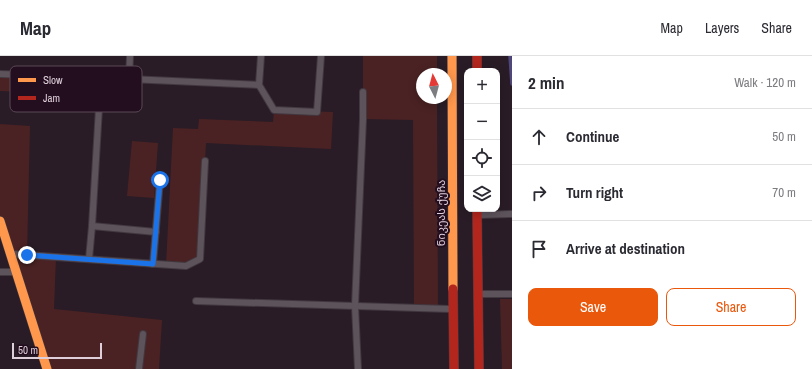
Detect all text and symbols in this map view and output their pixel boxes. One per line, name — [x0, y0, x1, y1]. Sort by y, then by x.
text: Map — [20, 15, 51, 41]
text: Map — [661, 19, 683, 37]
text: Layers — [705, 19, 739, 37]
text: Share — [761, 19, 792, 37]
legend — [10, 66, 142, 112]
north arrow — [416, 68, 452, 104]
map controls — [464, 68, 500, 212]
button: + — [464, 68, 500, 104]
text: 2 min — [528, 71, 564, 94]
text: Slow — [43, 73, 63, 87]
text: Walk · 120 m — [734, 74, 796, 91]
text: Jam — [43, 91, 60, 105]
button: − — [464, 104, 500, 140]
icon: ahead — [528, 126, 550, 148]
text: Continue — [566, 126, 619, 147]
text: 50 m — [772, 128, 796, 145]
button: locate — [464, 140, 500, 176]
route start — [151, 171, 169, 189]
button: layers — [464, 176, 500, 212]
street label: ნიკეას ქუჩა — [434, 180, 448, 246]
icon: right — [528, 182, 550, 204]
text: Turn right — [566, 182, 623, 203]
text: 70 m — [772, 184, 796, 201]
icon: arrive — [528, 238, 550, 260]
text: Arrive at destination — [566, 238, 685, 259]
route end — [18, 246, 36, 264]
button: Save — [528, 288, 658, 326]
button: Share — [666, 288, 796, 326]
scale bar — [12, 341, 102, 360]
text: 50 m — [18, 343, 38, 357]

